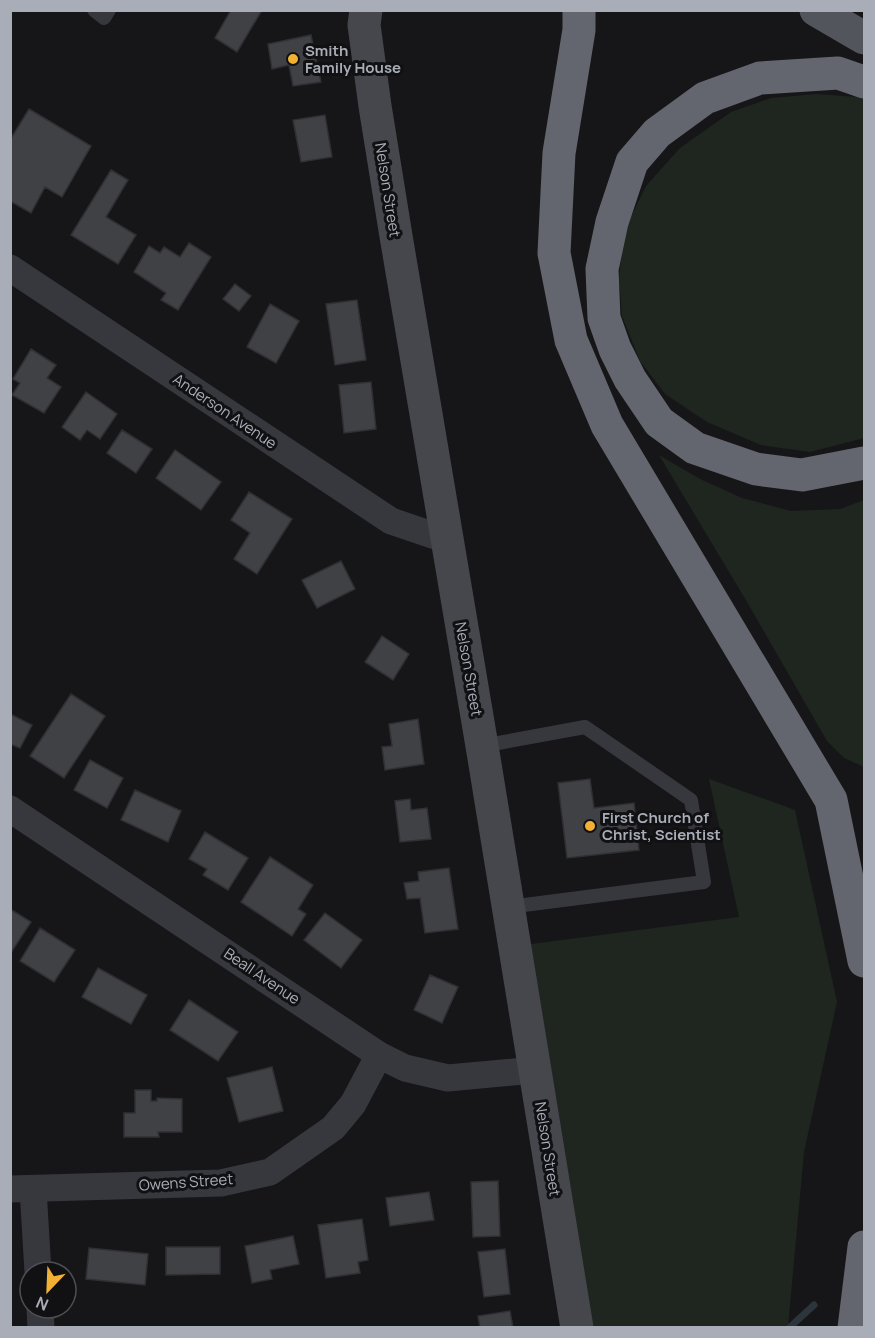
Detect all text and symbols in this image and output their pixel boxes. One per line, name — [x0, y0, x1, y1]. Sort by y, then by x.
place label: Smith Family House — [305, 40, 401, 78]
marker: Smith Family House — [286, 52, 300, 66]
street label: Nelson Street — [370, 141, 406, 239]
street label: Anderson Avenue — [169, 368, 281, 454]
street label: Nelson Street — [450, 620, 488, 718]
place label: First Church of Christ, Scientist — [602, 807, 721, 845]
marker: First Church of Christ, Scientist — [583, 819, 597, 833]
street label: Beall Avenue — [220, 943, 304, 1009]
street label: Nelson Street — [530, 1100, 566, 1198]
street label: Owens Street — [138, 1168, 234, 1196]
north arrow — [18, 1260, 78, 1320]
text: N — [33, 1291, 52, 1316]

